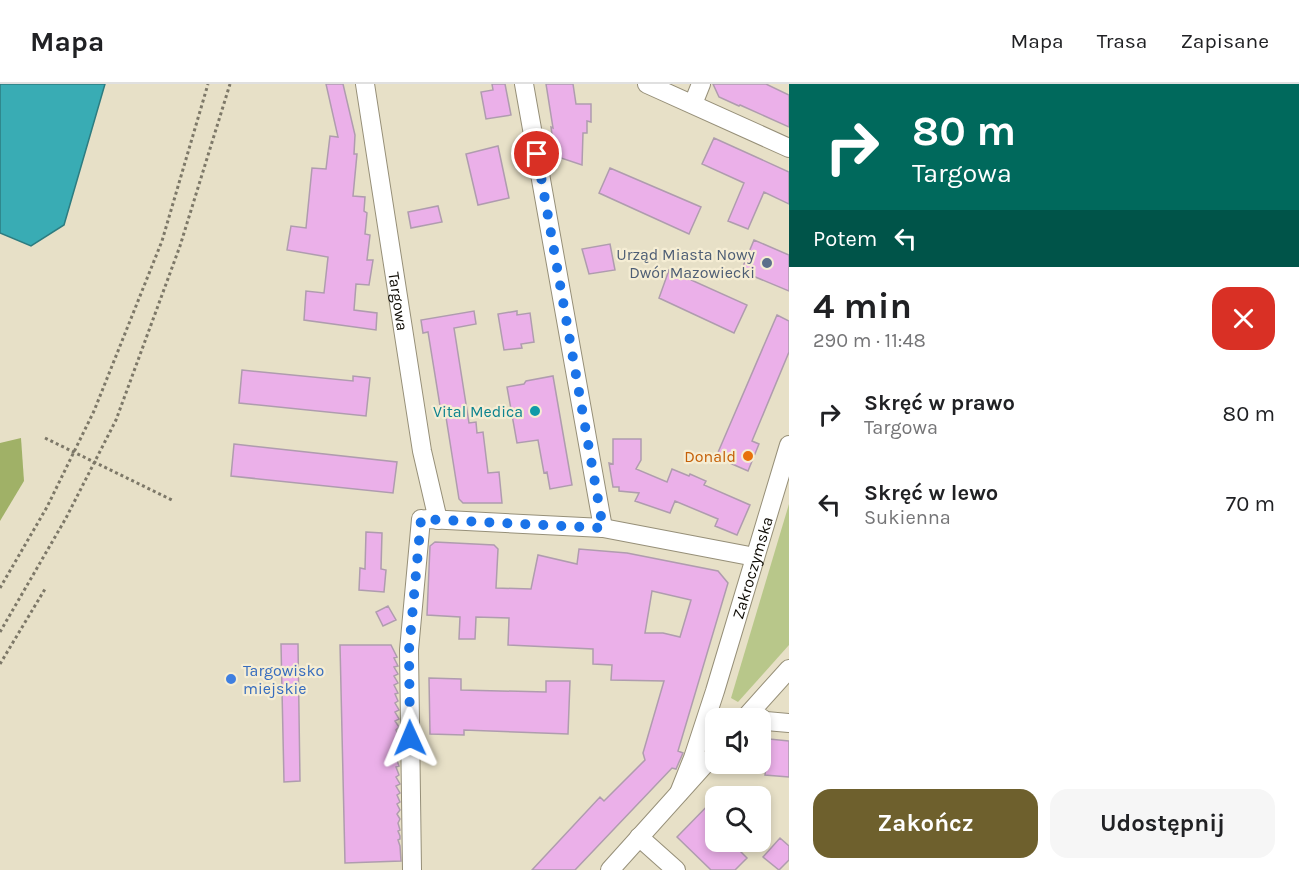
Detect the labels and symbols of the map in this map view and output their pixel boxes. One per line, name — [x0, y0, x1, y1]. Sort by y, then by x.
pin — [511, 128, 562, 179]
place label: Urząd Miasta Nowy Dwór Mazowiecki — [616, 245, 756, 282]
marker: Urząd Miasta Nowy Dwór Mazowiecki — [760, 256, 774, 270]
street label: Targowa — [384, 271, 412, 332]
place label: Vital Medica — [433, 402, 523, 421]
marker: Vital Medica — [528, 404, 542, 418]
place label: Donald — [684, 447, 736, 466]
marker: Donald — [741, 449, 755, 463]
street label: Zakroczymska — [728, 514, 777, 622]
place label: Targowisko miejskie — [243, 661, 324, 698]
marker: Targowisko miejskie — [224, 672, 238, 686]
position arrow — [378, 706, 442, 770]

